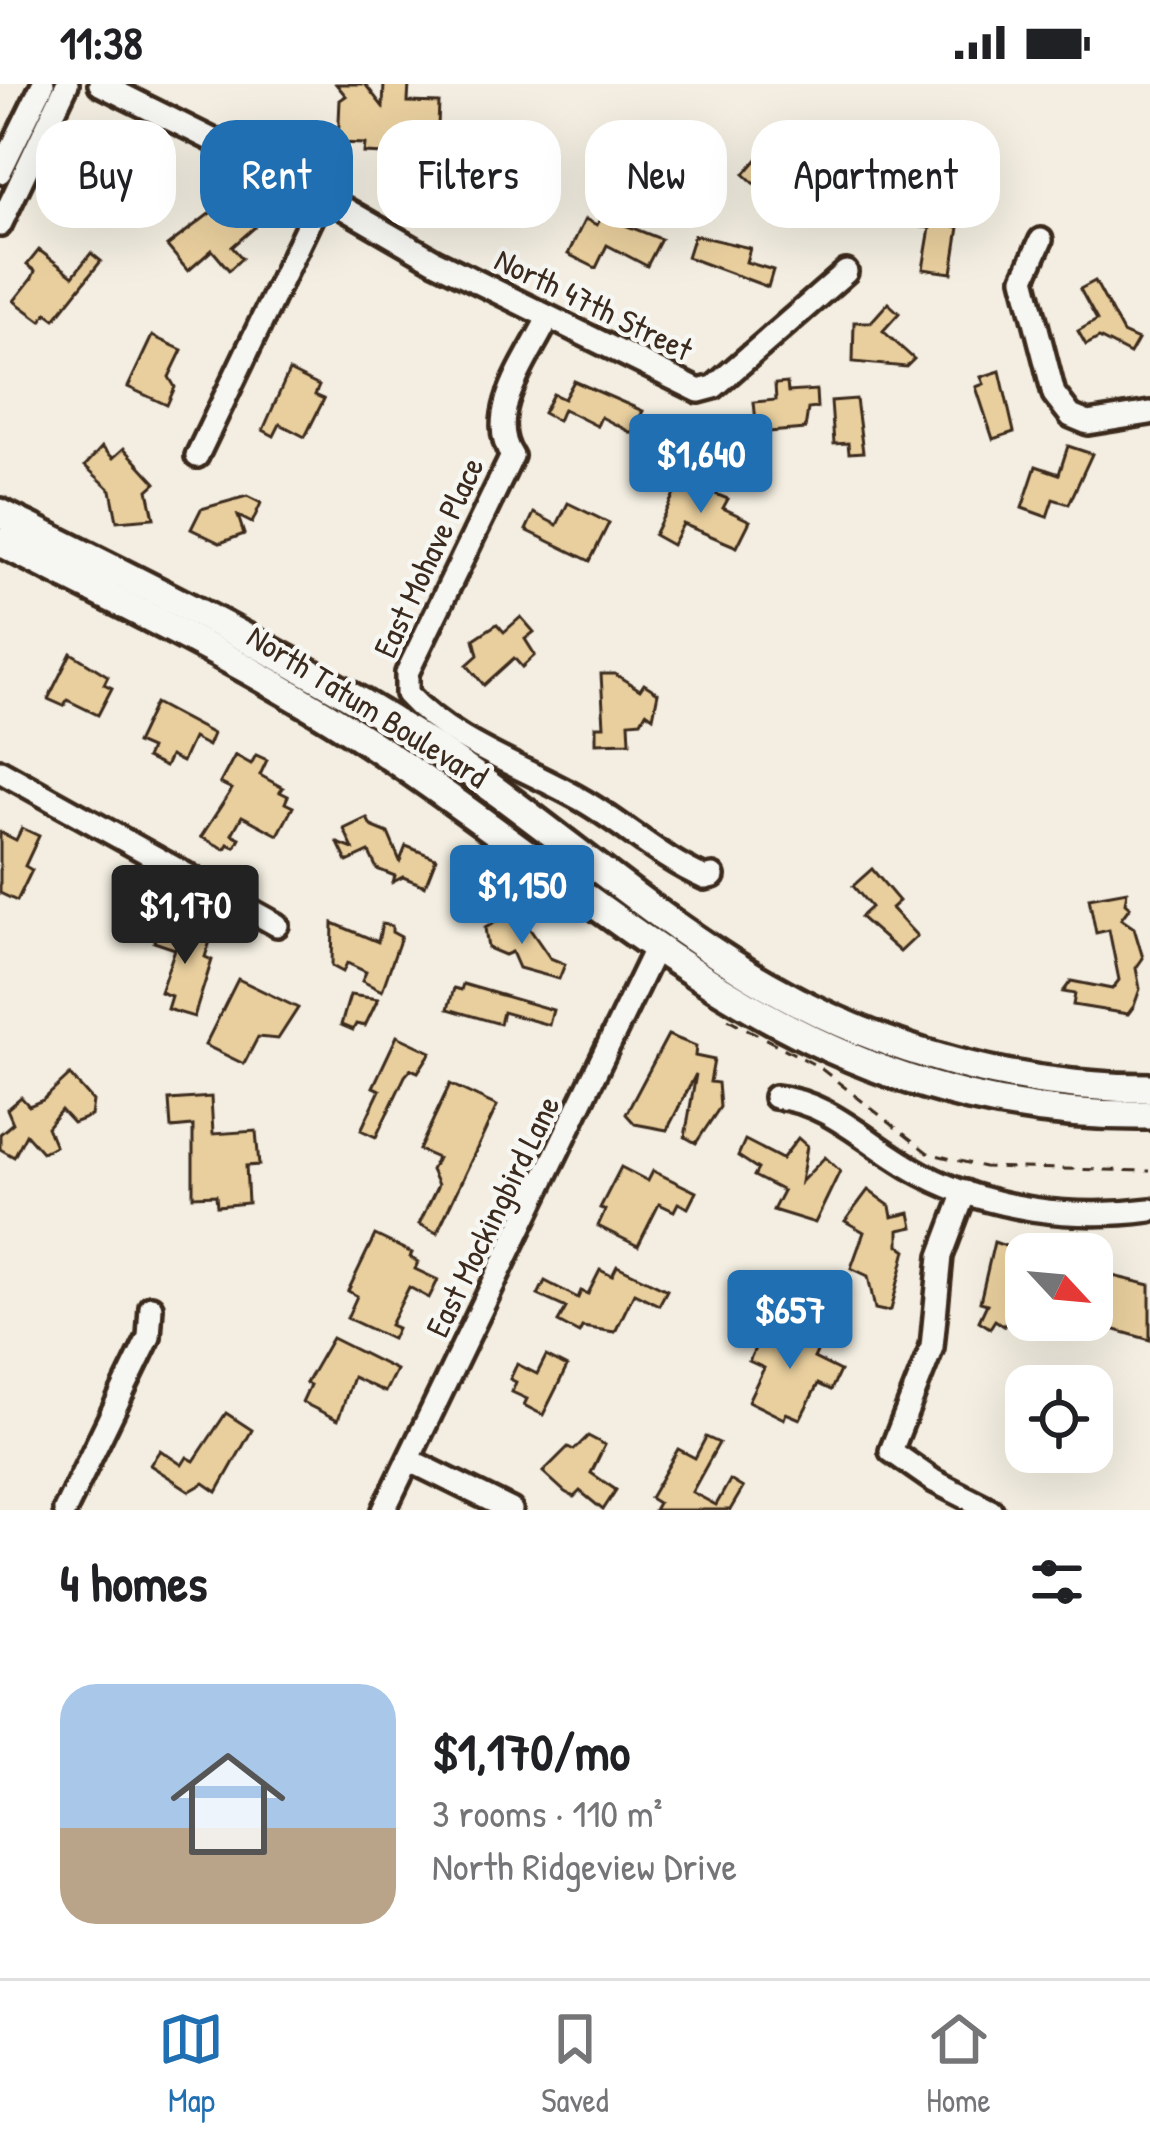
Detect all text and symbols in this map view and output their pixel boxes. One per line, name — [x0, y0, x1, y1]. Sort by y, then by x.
text: 11:38 — [60, 12, 143, 73]
chip: Buy — [36, 120, 176, 228]
chip: Rent — [200, 120, 353, 228]
chip: Filters — [377, 120, 561, 228]
chip: New — [585, 120, 727, 228]
chip: Apartment — [751, 120, 1000, 228]
street label: North 47th Street — [488, 237, 701, 371]
pin: $1,640 — [603, 414, 799, 516]
text: $1,640 — [656, 426, 746, 479]
street label: East Mohave Place — [362, 450, 494, 664]
street label: North Tatum Boulevard — [239, 614, 497, 798]
pin: $1,150 — [424, 845, 620, 947]
text: $1,150 — [477, 857, 567, 910]
pin: $1,170 — [87, 865, 283, 967]
text: $1,170 — [139, 877, 231, 930]
street label: East Mockingbird Lane — [415, 1088, 570, 1344]
north arrow — [1005, 1233, 1113, 1341]
map controls — [1005, 1233, 1113, 1473]
pin: $657 — [719, 1270, 861, 1372]
text: $657 — [754, 1282, 826, 1335]
button: locate — [1005, 1365, 1113, 1473]
text: 4 homes — [60, 1548, 207, 1617]
icon: filters — [1024, 1549, 1090, 1615]
text: $1,170/mo — [432, 1717, 630, 1786]
icon: home — [156, 1732, 300, 1876]
text: 3 rooms · 110 m² — [432, 1786, 662, 1839]
text: North Ridgeview Drive — [432, 1839, 737, 1892]
tab: Map — [158, 2006, 224, 2122]
tab: Saved — [541, 2006, 609, 2122]
tab: Home — [926, 2006, 992, 2122]

